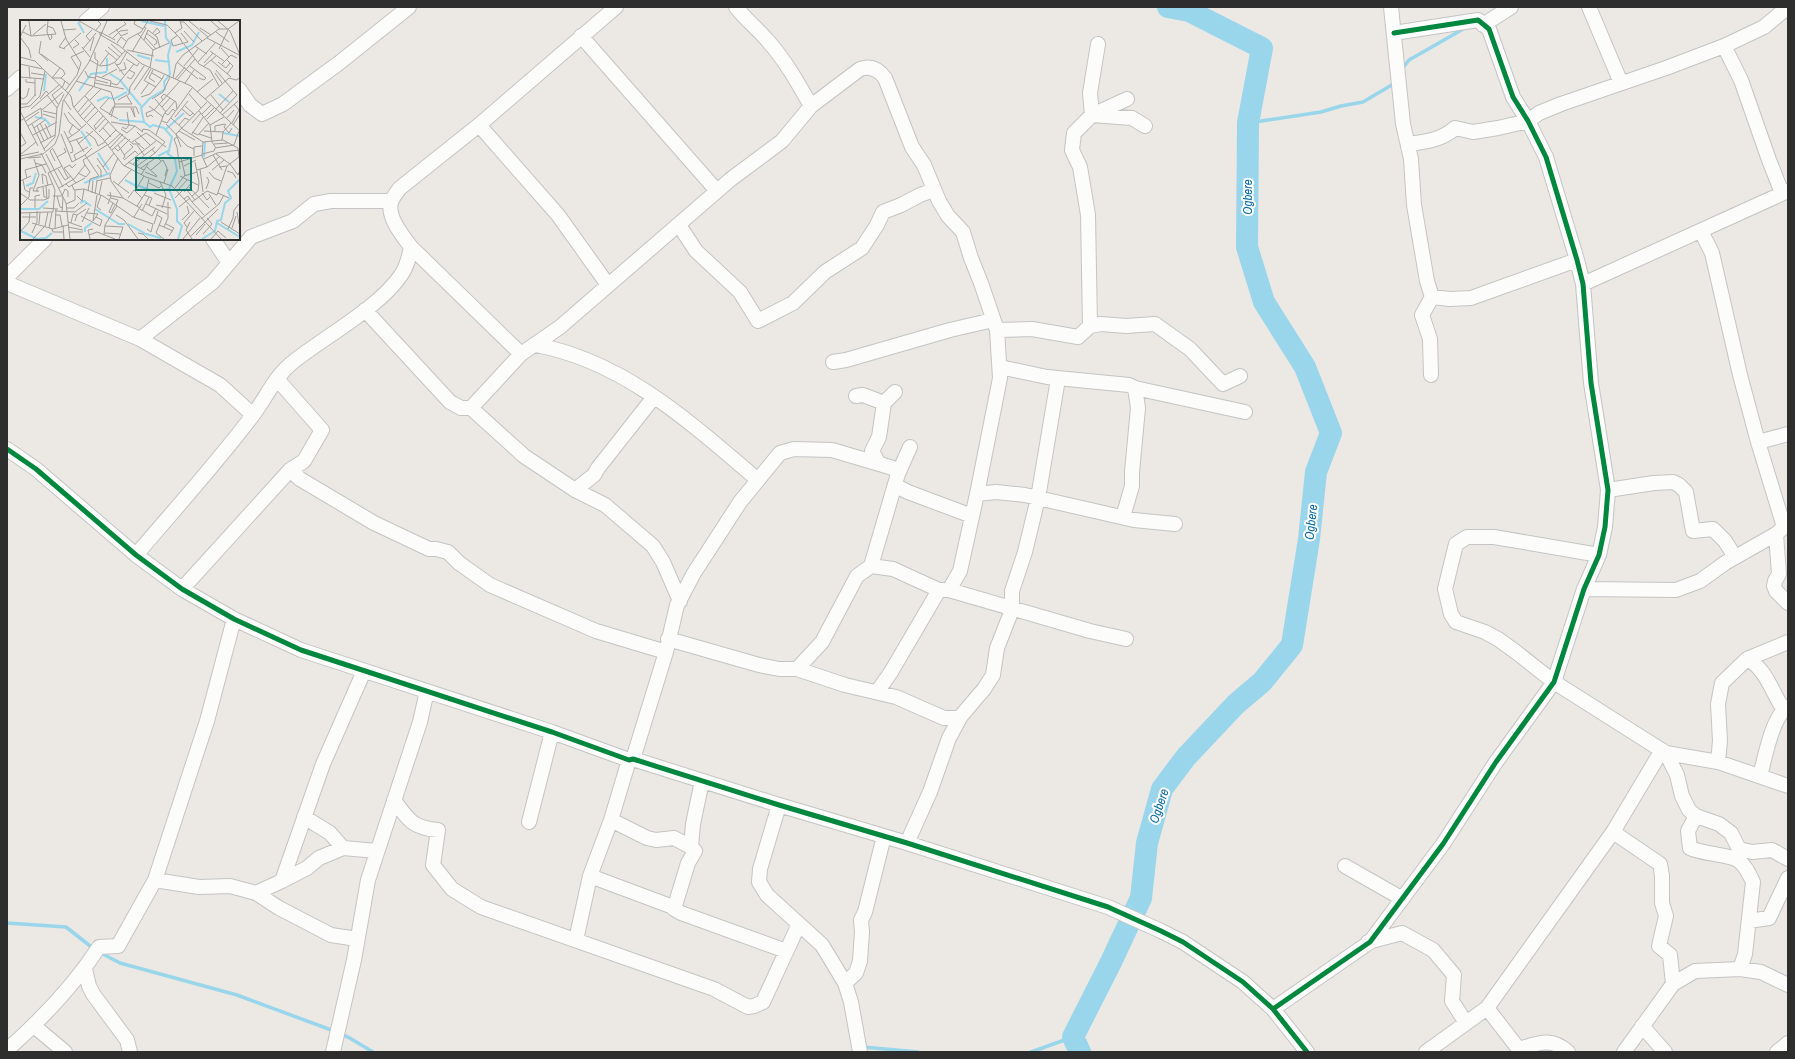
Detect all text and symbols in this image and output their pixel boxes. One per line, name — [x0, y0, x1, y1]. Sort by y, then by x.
inset map — [20, 20, 240, 240]
water label: Ogbere — [1239, 179, 1256, 215]
water label: Ogbere — [1301, 503, 1321, 541]
water label: Ogbere — [1145, 786, 1173, 826]

